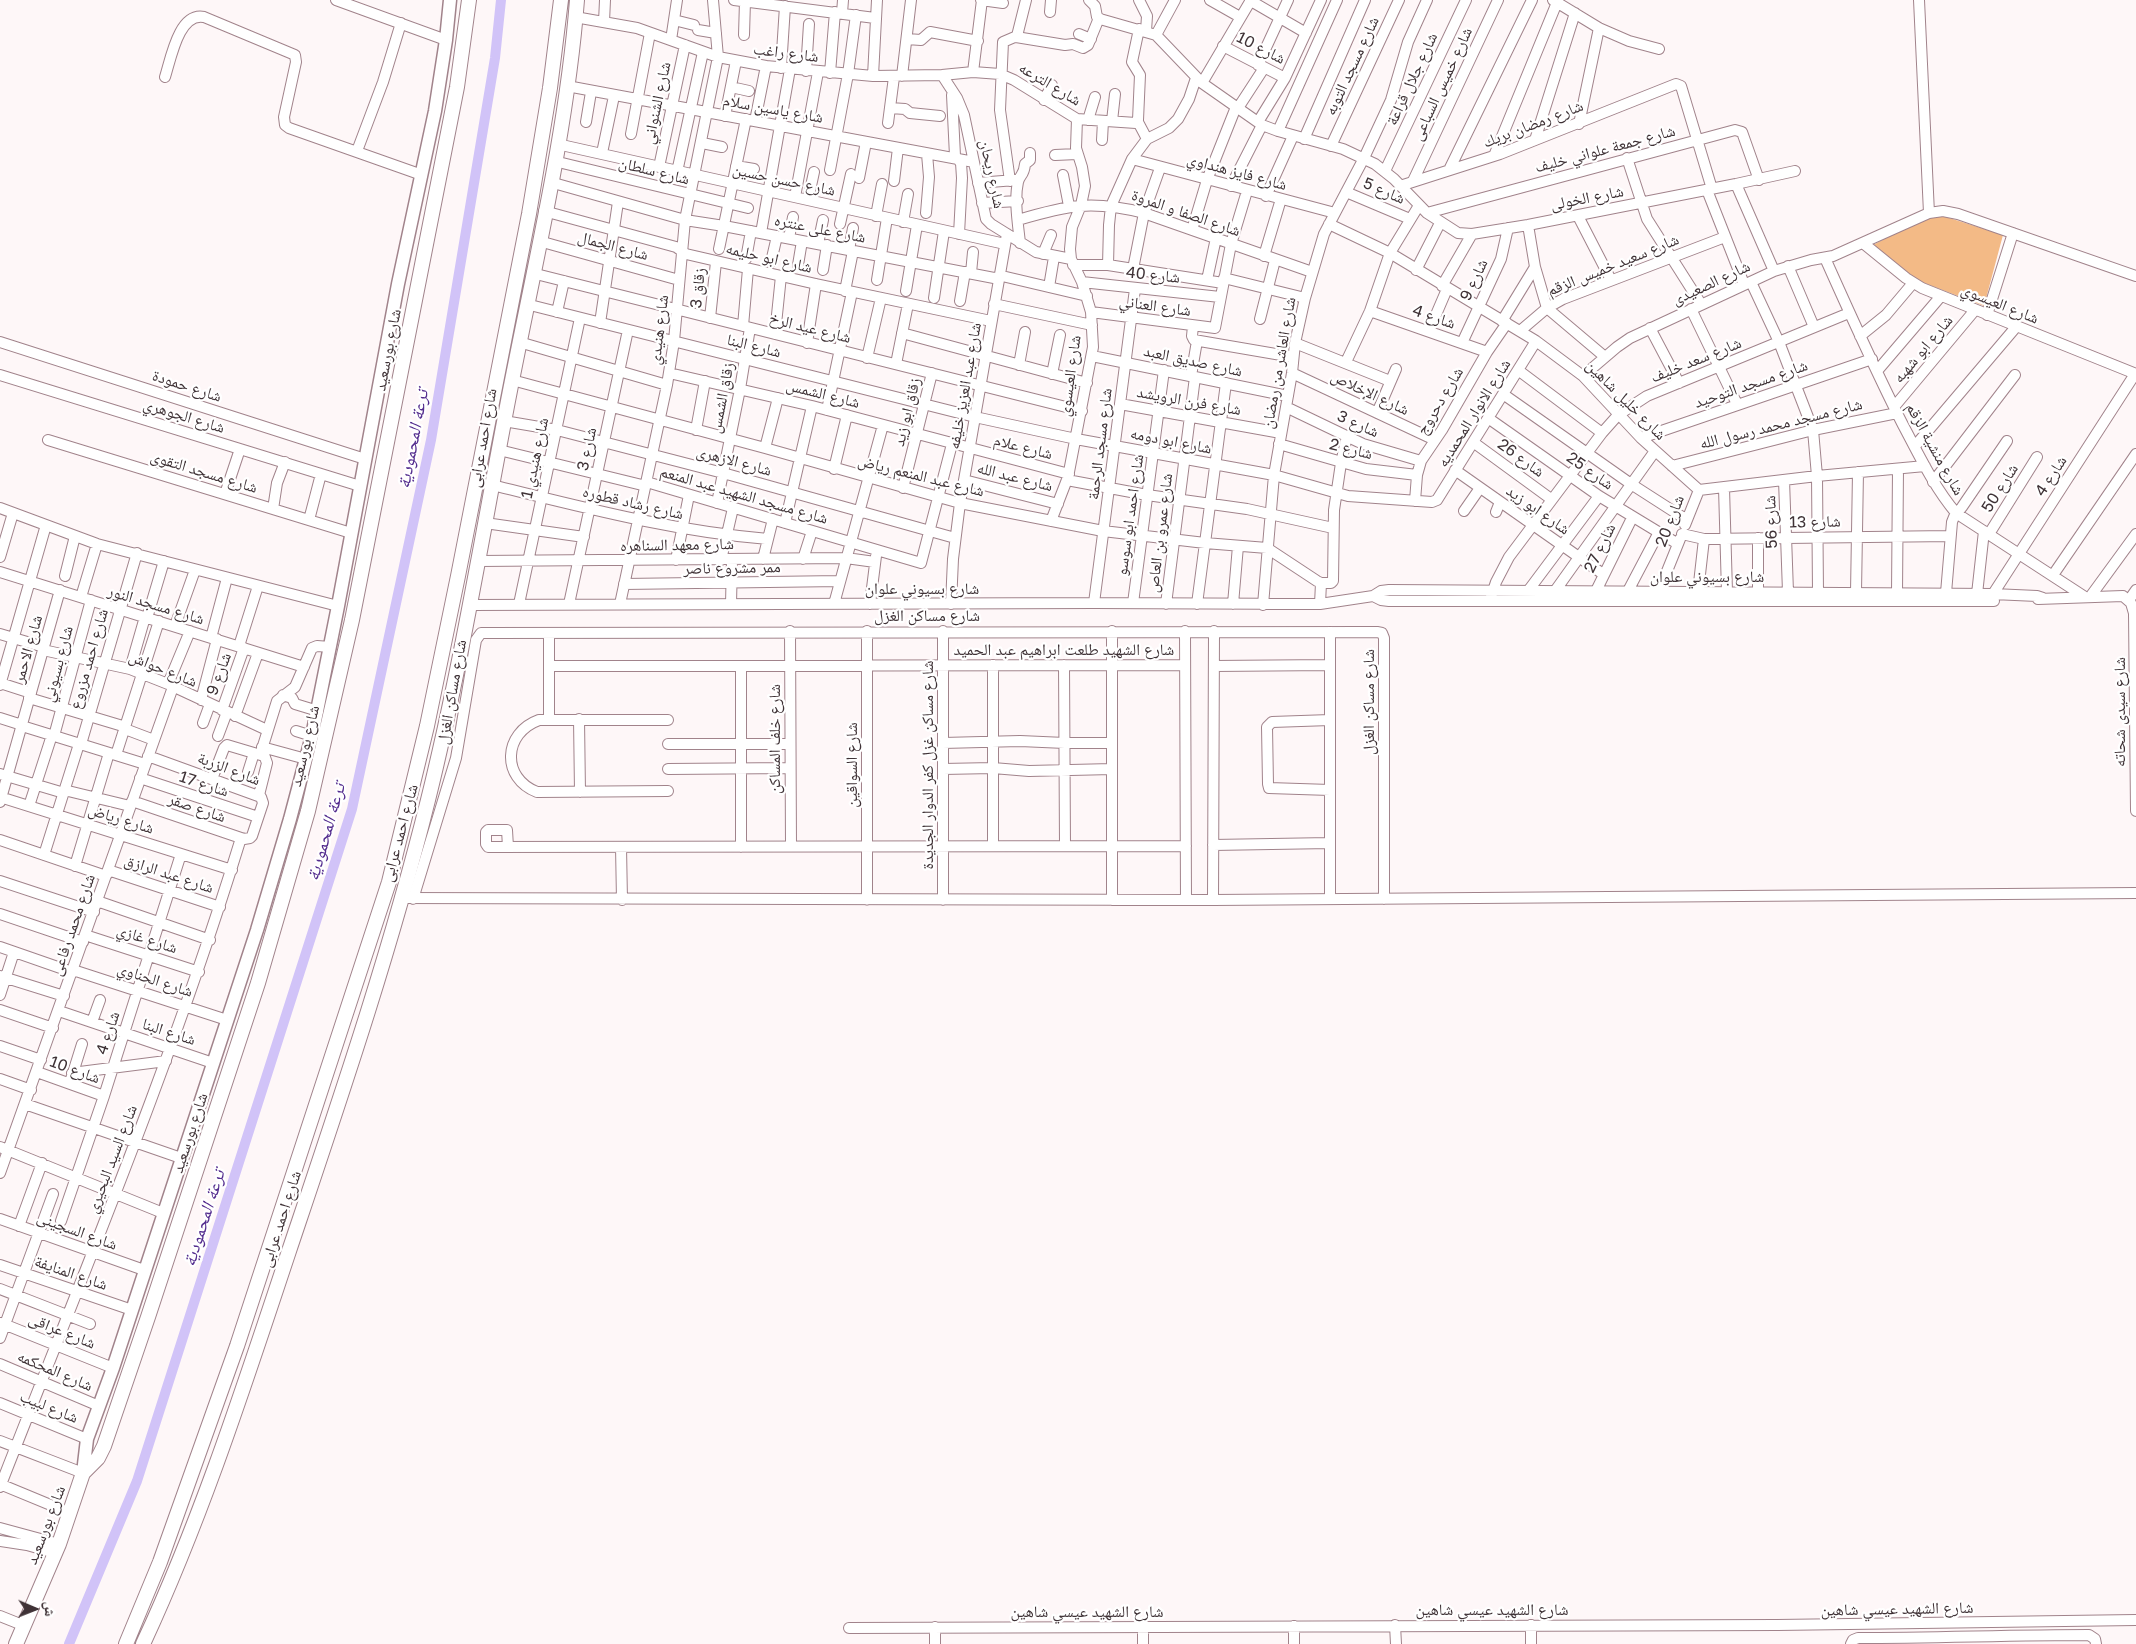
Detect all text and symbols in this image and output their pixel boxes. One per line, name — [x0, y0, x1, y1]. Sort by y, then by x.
street label: شارع مسجد التوبه — [1321, 14, 1383, 118]
street label: شارع خميس السباعى — [1407, 24, 1477, 144]
street label: شارع 10 — [1233, 28, 1289, 68]
street label: شارع جلال قراعة — [1382, 30, 1442, 128]
street label: شارع راغب — [752, 39, 820, 67]
street label: شارع الترعه — [1015, 58, 1085, 110]
street label: شارع الشنواني — [639, 60, 675, 146]
street label: شارع ياسين سلام — [721, 91, 825, 127]
street label: شارع رمضان بريك — [1480, 96, 1586, 152]
street label: شارع جمعة علواني خليف — [1533, 121, 1677, 177]
street label: شارع ريحان — [975, 138, 1009, 210]
street label: شارع فايز هنداوي — [1185, 149, 1289, 195]
street label: شارع سلطان — [617, 153, 691, 189]
street label: شارع حسن حسين — [731, 160, 837, 200]
street label: شارع 5 — [1360, 174, 1408, 208]
street label: شارع الخولى — [1549, 182, 1625, 214]
street label: شارع الصفا و المروة — [1129, 185, 1243, 241]
street label: شارع على عنتره — [773, 211, 867, 247]
street label: شارع الجمال — [576, 227, 650, 265]
street label: شارع سعيد خميس الزقم — [1544, 230, 1682, 300]
street label: شارع ابو حليمه — [724, 239, 814, 277]
street label: شارع 9 — [1456, 256, 1492, 304]
street label: شارع الصعيدى — [1669, 257, 1753, 309]
street label: شارع 40 — [1125, 263, 1181, 287]
street label: زقاق 3 — [686, 267, 710, 309]
street label: شارع العيسوي — [1958, 280, 2042, 328]
street label: شارع العناني — [1118, 291, 1192, 321]
street label: شارع هنيدي — [645, 294, 673, 366]
street label: شارع العاشر من رمضان — [1258, 296, 1300, 430]
street label: شارع 4 — [1410, 301, 1458, 333]
street label: شارع بورسعيد — [371, 307, 405, 393]
street label: شارع عيد الرخ — [767, 309, 853, 347]
street label: شارع ابو شهبه — [1889, 311, 1957, 387]
street label: شارع عبد العزيز خليفه — [944, 321, 986, 451]
street label: شارع البنا — [725, 330, 783, 362]
street label: شارع سعد خليف — [1648, 333, 1744, 387]
street label: شارع العيسوي — [1055, 334, 1085, 418]
street label: شارع صديق العبد — [1142, 341, 1244, 381]
street label: شارع الانوار المحمديه — [1433, 355, 1515, 471]
street label: شارع خليل شاهين — [1582, 356, 1670, 444]
street label: شارع مسجد التوحيد — [1692, 356, 1810, 412]
street label: زقاق الشمس — [706, 361, 738, 435]
street label: شارع دحروج — [1412, 364, 1468, 438]
street label: شارع حمودة — [150, 366, 224, 406]
street label: شارع الإخلاص — [1328, 367, 1412, 419]
street label: شارع الشمس — [784, 376, 862, 412]
street label: زقاق ابو زيد — [889, 376, 925, 448]
street label: شارع فرن الرويشد — [1135, 382, 1243, 420]
street label: شارع احمد عرابى — [465, 387, 501, 489]
street label: شارع مسجد الرحمة — [1084, 387, 1116, 501]
water label: ترعة المحمودية — [393, 388, 433, 490]
street label: شارع الجوهري — [141, 395, 227, 437]
street label: شارع مسجد محمد رسول الله — [1698, 395, 1864, 453]
street label: شارع منشية الزقم — [1902, 399, 1968, 499]
street label: شارع 3 — [1334, 406, 1382, 442]
street label: شارع هنيدي 1 — [517, 416, 553, 500]
street label: شارع ابو دومه — [1129, 424, 1213, 458]
street label: شارع 3 — [573, 426, 601, 472]
street label: شارع علام — [992, 430, 1054, 464]
street label: شارع 2 — [1327, 434, 1375, 464]
street label: شارع 26 — [1494, 435, 1548, 481]
street label: شارع الازهرى — [694, 442, 774, 480]
street label: شارع مسجد التقوى — [148, 447, 260, 497]
street label: شارع 25 — [1563, 448, 1617, 494]
street label: شارع عبد المنعم رياض — [856, 451, 986, 501]
street label: شارع 4 — [2031, 452, 2071, 500]
street label: شارع احمد ابو سوسو — [1112, 453, 1148, 577]
street label: شارع عبد الله — [975, 458, 1055, 496]
street label: شارع 50 — [1978, 460, 2022, 516]
street label: شارع مسجد الشهيد عبد المنعم — [658, 462, 830, 528]
street label: شارع عمرو بن العاص — [1143, 472, 1177, 594]
street label: شارع ابو زيد — [1502, 481, 1574, 539]
street label: شارع رشاد قطوره — [581, 482, 685, 524]
street label: شارع 20 — [1651, 493, 1689, 549]
street label: شارع 56 — [1760, 495, 1782, 549]
street label: شارع 13 — [1789, 512, 1841, 532]
street label: شارع 27 — [1580, 520, 1620, 576]
street label: شارع معهد السناهره — [620, 534, 734, 556]
street label: ممر مشروع ناصر — [683, 558, 781, 578]
street label: شارع بسيوني علوان — [1650, 567, 1764, 587]
street label: شارع بسيوني علوان — [865, 579, 979, 599]
street label: شارع مسجد النور — [105, 581, 207, 629]
street label: شارع مساكن الغزل — [874, 606, 980, 626]
street label: شارع احمد مزروع — [65, 607, 113, 711]
street label: شارع الاحمر — [9, 613, 47, 685]
street label: شارع بسيوني — [39, 624, 77, 704]
street label: شارع مساكن الغزل — [433, 638, 471, 746]
street label: شارع الشهيد طلعت ابراهيم عبد الحميد — [954, 640, 1174, 660]
street label: شارع حواش — [126, 647, 200, 691]
street label: شارع مساكن الغزل — [1359, 649, 1379, 755]
street label: شارع 9 — [202, 650, 236, 698]
street label: شارع سيدى شحاته — [2110, 657, 2130, 767]
street label: شارع مساكن غزل كفر الدوار الجديدة — [918, 660, 938, 870]
street label: شارع خلف المساكن — [765, 684, 785, 794]
street label: شارع بورسعيد — [286, 703, 324, 789]
street label: شارع السواقين — [842, 722, 862, 808]
street label: شارع الزربة — [195, 748, 263, 790]
street label: شارع 17 — [177, 767, 231, 801]
water label: ترعة المحمودية — [302, 781, 350, 883]
street label: شارع احمد عرابى — [378, 782, 422, 884]
street label: شارع صقر — [166, 789, 228, 827]
street label: شارع رياض — [86, 800, 156, 838]
street label: شارع عبد الرازق — [122, 851, 216, 897]
street label: شارع محمد رفاعى — [47, 871, 99, 979]
street label: شارع غازي — [114, 920, 180, 958]
street label: شارع الحناوي — [115, 959, 195, 1001]
street label: شارع 4 — [92, 1009, 124, 1057]
street label: شارع البنا — [140, 1014, 198, 1050]
street label: شارع 10 — [47, 1052, 103, 1088]
street label: شارع بورسعيد — [168, 1091, 212, 1175]
street label: شارع السيد البحيري — [83, 1102, 141, 1216]
water label: ترعة المحمودية — [178, 1167, 230, 1269]
street label: شارع احمد عرابى — [256, 1168, 306, 1270]
street label: شارع السجينى — [34, 1208, 120, 1254]
street label: شارع المنايفة — [32, 1252, 110, 1294]
street label: شارع عراقى — [26, 1309, 98, 1353]
street label: شارع المحكمه — [14, 1347, 96, 1395]
street label: شارع لبيب — [17, 1387, 81, 1427]
street label: شارع بورسعيد — [22, 1483, 70, 1567]
north arrow — [10, 1584, 60, 1634]
street label: شارع الشهيد عيسي شاهين — [1820, 1598, 1974, 1620]
street label: شارع الشهيد عيسي شاهين — [1416, 1600, 1568, 1620]
text: ش — [42, 1602, 59, 1617]
street label: شارع الشهيد عيسي شاهين — [1011, 1602, 1163, 1622]

